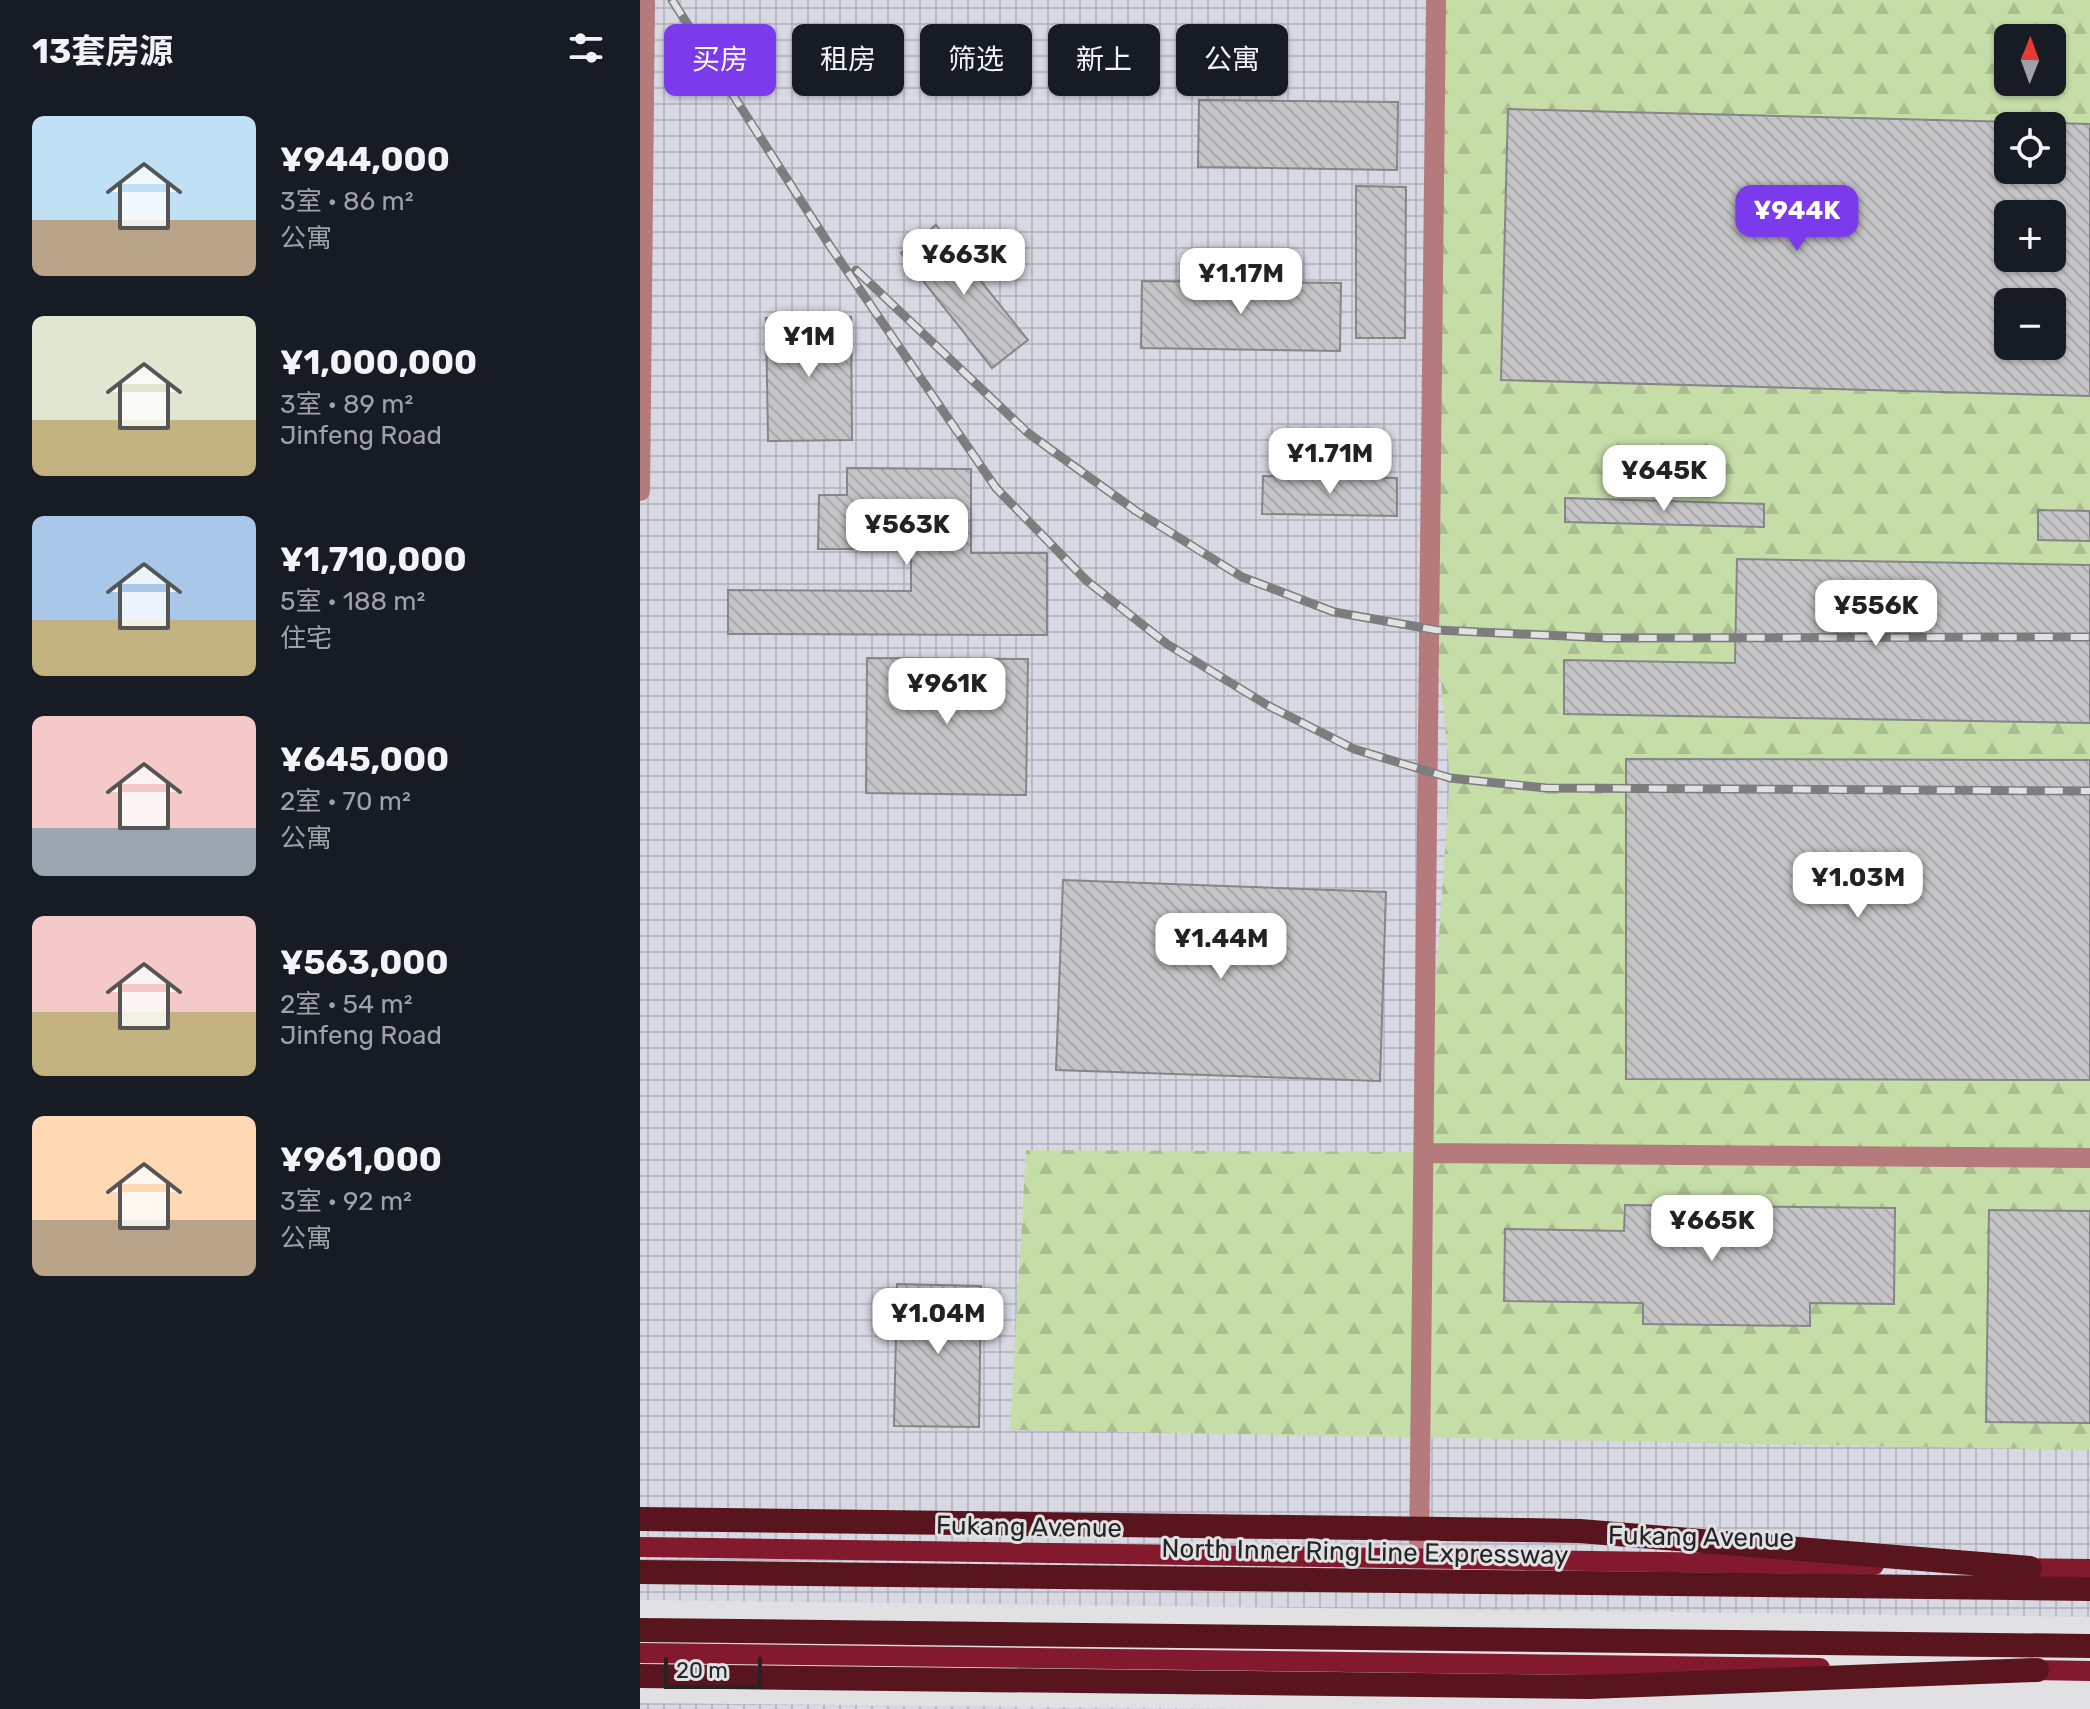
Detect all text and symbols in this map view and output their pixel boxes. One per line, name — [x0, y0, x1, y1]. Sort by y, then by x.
chip: 买房 — [664, 24, 776, 96]
chip: 租房 — [792, 24, 904, 96]
chip: 筛选 — [920, 24, 1032, 96]
chip: 新上 — [1048, 24, 1160, 96]
chip: 公寓 — [1176, 24, 1288, 96]
north arrow — [1994, 24, 2066, 96]
map controls — [1994, 24, 2066, 360]
icon: filters — [564, 26, 608, 70]
text: 13套房源 — [32, 31, 173, 72]
button: locate — [1994, 112, 2066, 184]
text: ¥944,000 — [280, 139, 450, 180]
icon: home — [96, 148, 192, 244]
pin: ¥944K — [1741, 185, 1853, 253]
text: 3室 · 86 m² — [280, 186, 414, 217]
text: ¥944K — [1753, 195, 1841, 226]
button: + — [1994, 200, 2066, 272]
text: 公寓 — [280, 223, 332, 254]
pin: ¥663K — [908, 229, 1020, 297]
text: ¥663K — [921, 239, 1007, 270]
pin: ¥1.17M — [1176, 248, 1306, 316]
text: ¥1.17M — [1198, 258, 1284, 289]
button: − — [1994, 288, 2066, 360]
pin: ¥1M — [770, 311, 848, 379]
text: ¥1M — [783, 321, 835, 352]
text: ¥1,000,000 — [280, 342, 477, 383]
icon: home — [96, 348, 192, 444]
text: 3室 · 89 m² — [280, 389, 413, 420]
text: Jinfeng Road — [280, 420, 442, 451]
pin: ¥1.71M — [1265, 428, 1395, 496]
text: ¥1.71M — [1287, 438, 1373, 469]
pin: ¥645K — [1608, 445, 1720, 513]
text: ¥645K — [1621, 455, 1707, 486]
pin: ¥563K — [851, 499, 963, 567]
text: ¥563K — [864, 509, 950, 540]
text: ¥1,710,000 — [280, 539, 467, 580]
icon: home — [96, 548, 192, 644]
pin: ¥556K — [1820, 580, 1932, 648]
text: 5室 · 188 m² — [280, 586, 425, 617]
text: ¥556K — [1833, 590, 1919, 621]
text: 住宅 — [280, 623, 332, 654]
pin: ¥961K — [891, 658, 1003, 726]
text: ¥961K — [907, 668, 988, 699]
text: ¥645,000 — [280, 739, 449, 780]
icon: home — [96, 748, 192, 844]
text: 2室 · 70 m² — [280, 786, 411, 817]
text: 公寓 — [280, 823, 332, 854]
pin: ¥1.03M — [1793, 852, 1923, 920]
text: ¥1.03M — [1811, 862, 1905, 893]
pin: ¥1.44M — [1156, 913, 1286, 981]
text: ¥1.44M — [1173, 923, 1269, 954]
text: ¥563,000 — [280, 942, 449, 983]
icon: home — [96, 948, 192, 1044]
text: 2室 · 54 m² — [280, 989, 413, 1020]
text: Jinfeng Road — [280, 1020, 442, 1051]
text: ¥961,000 — [280, 1139, 442, 1180]
icon: home — [96, 1148, 192, 1244]
text: 3室 · 92 m² — [280, 1186, 412, 1217]
pin: ¥665K — [1656, 1195, 1768, 1263]
text: ¥665K — [1669, 1205, 1755, 1236]
text: 公寓 — [280, 1223, 332, 1254]
pin: ¥1.04M — [873, 1288, 1003, 1356]
text: ¥1.04M — [890, 1298, 986, 1329]
street label: Fukang Avenue — [936, 1510, 1122, 1544]
street label: Fukang Avenue — [1608, 1520, 1794, 1554]
street label: North Inner Ring Line Expressway — [1161, 1533, 1569, 1571]
scale bar — [664, 1653, 762, 1689]
text: 20 m — [676, 1657, 728, 1684]

